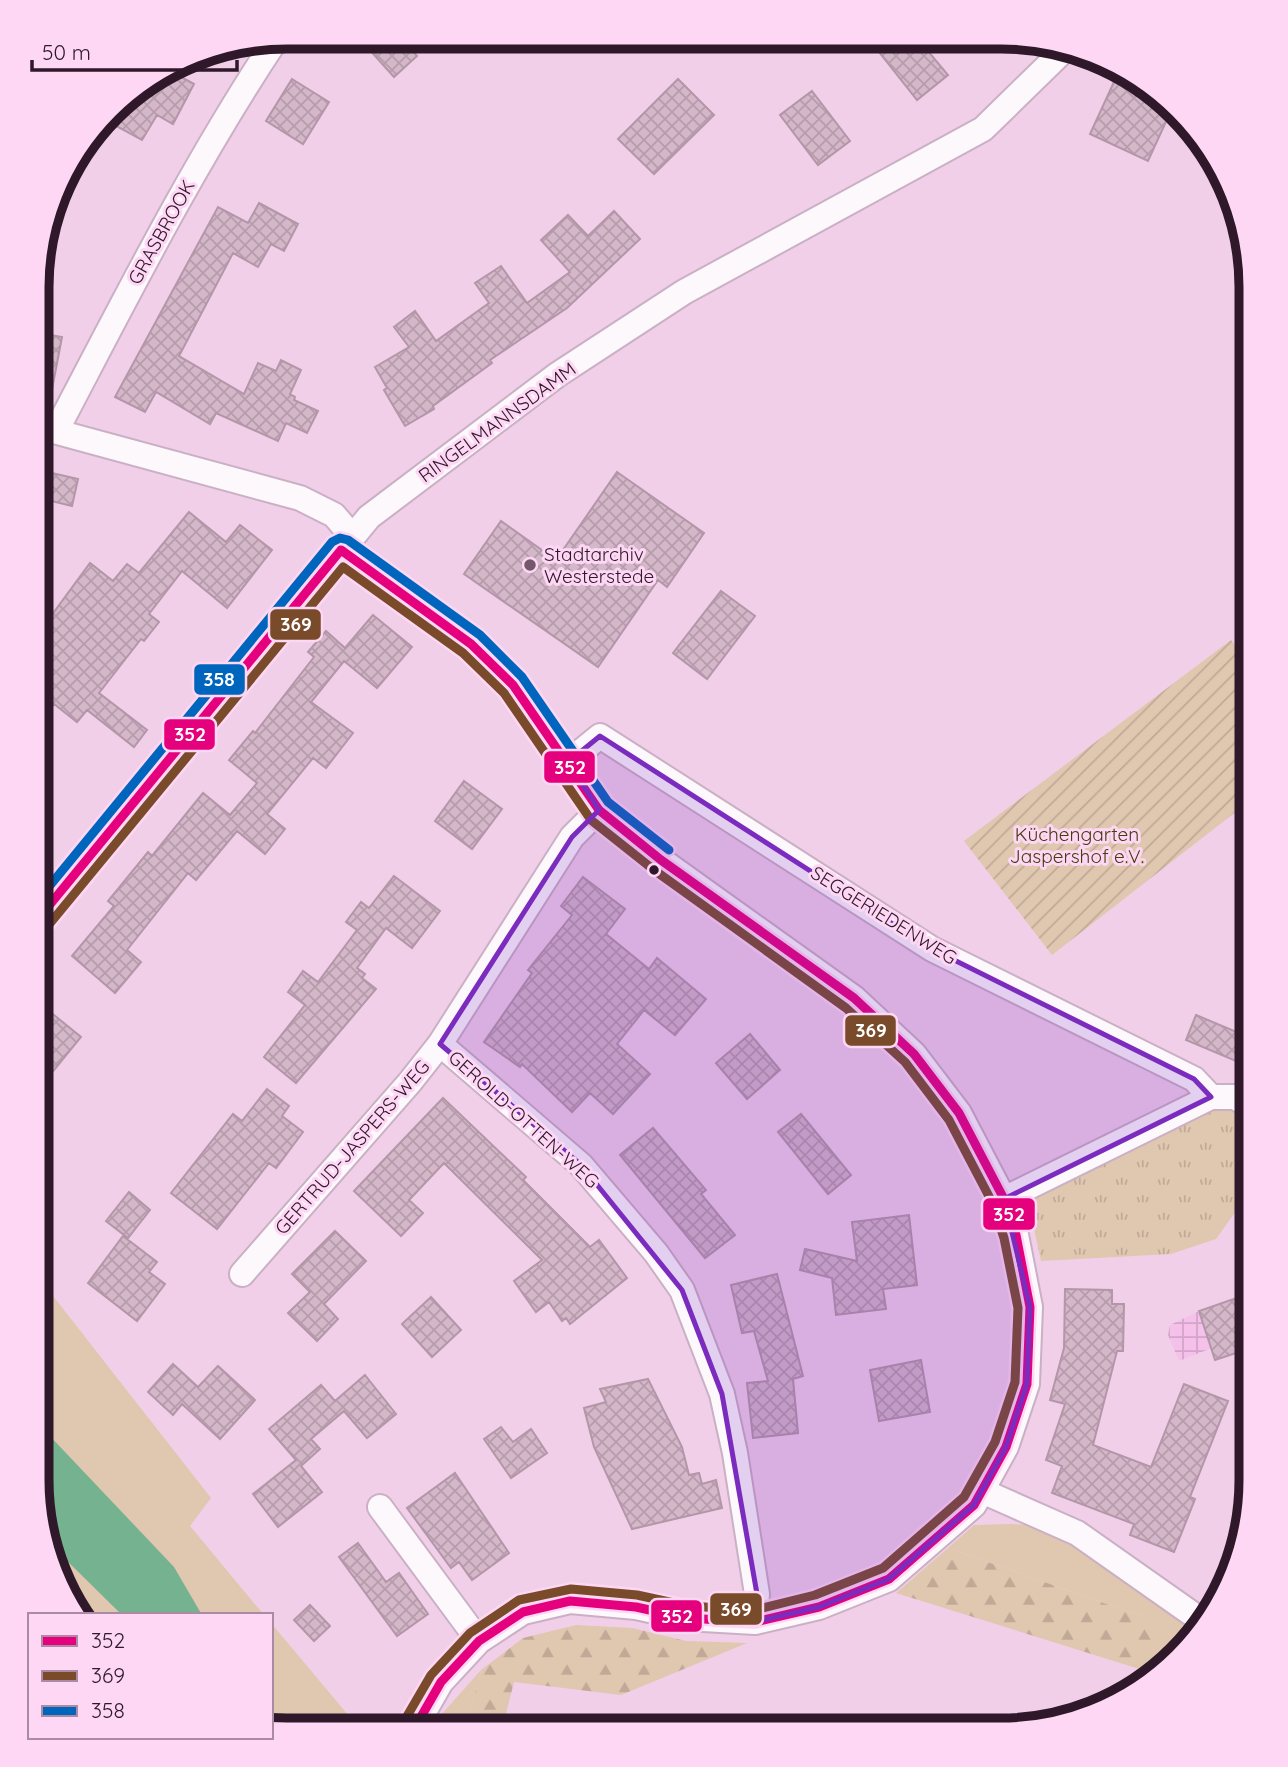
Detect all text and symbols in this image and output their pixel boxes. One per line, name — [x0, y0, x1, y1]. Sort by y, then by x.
scale bar — [32, 28, 236, 72]
text: 50 m — [42, 39, 91, 65]
street label: GRASBROOK — [122, 176, 200, 288]
street label: RINGELMANNSDAMM — [413, 357, 581, 487]
place label: Stadtarchiv Westerstede — [544, 542, 654, 588]
marker: Stadtarchiv Westerstede — [522, 557, 538, 573]
line badge: 369 — [269, 608, 322, 641]
text: 369 — [280, 612, 312, 636]
line badge: 358 — [193, 663, 246, 696]
text: 358 — [203, 667, 235, 691]
line badge: 352 — [163, 718, 216, 751]
text: 352 — [174, 722, 206, 746]
line badge: 352 — [543, 750, 596, 784]
text: 352 — [554, 755, 586, 779]
park label: Küchengarten Jaspershof e.V. — [1010, 822, 1144, 868]
street label: SEGGERIEDENWEG — [807, 860, 961, 970]
unlabelled marker — [647, 863, 661, 877]
line badge: 369 — [844, 1014, 897, 1047]
text: 369 — [855, 1018, 887, 1042]
street label: GEROLD-OTTEN-WEG — [444, 1045, 604, 1193]
street label: GERTRUD-JASPERS-WEG — [269, 1055, 435, 1239]
line badge: 352 — [982, 1197, 1036, 1231]
text: 352 — [993, 1202, 1025, 1226]
line badge: 369 — [709, 1592, 763, 1626]
text: 369 — [720, 1597, 752, 1621]
line badge: 352 — [650, 1599, 703, 1633]
text: 352 — [661, 1604, 693, 1628]
legend — [28, 1613, 273, 1739]
text: 352 — [91, 1627, 125, 1653]
text: 369 — [91, 1662, 125, 1688]
text: 358 — [91, 1697, 125, 1723]

